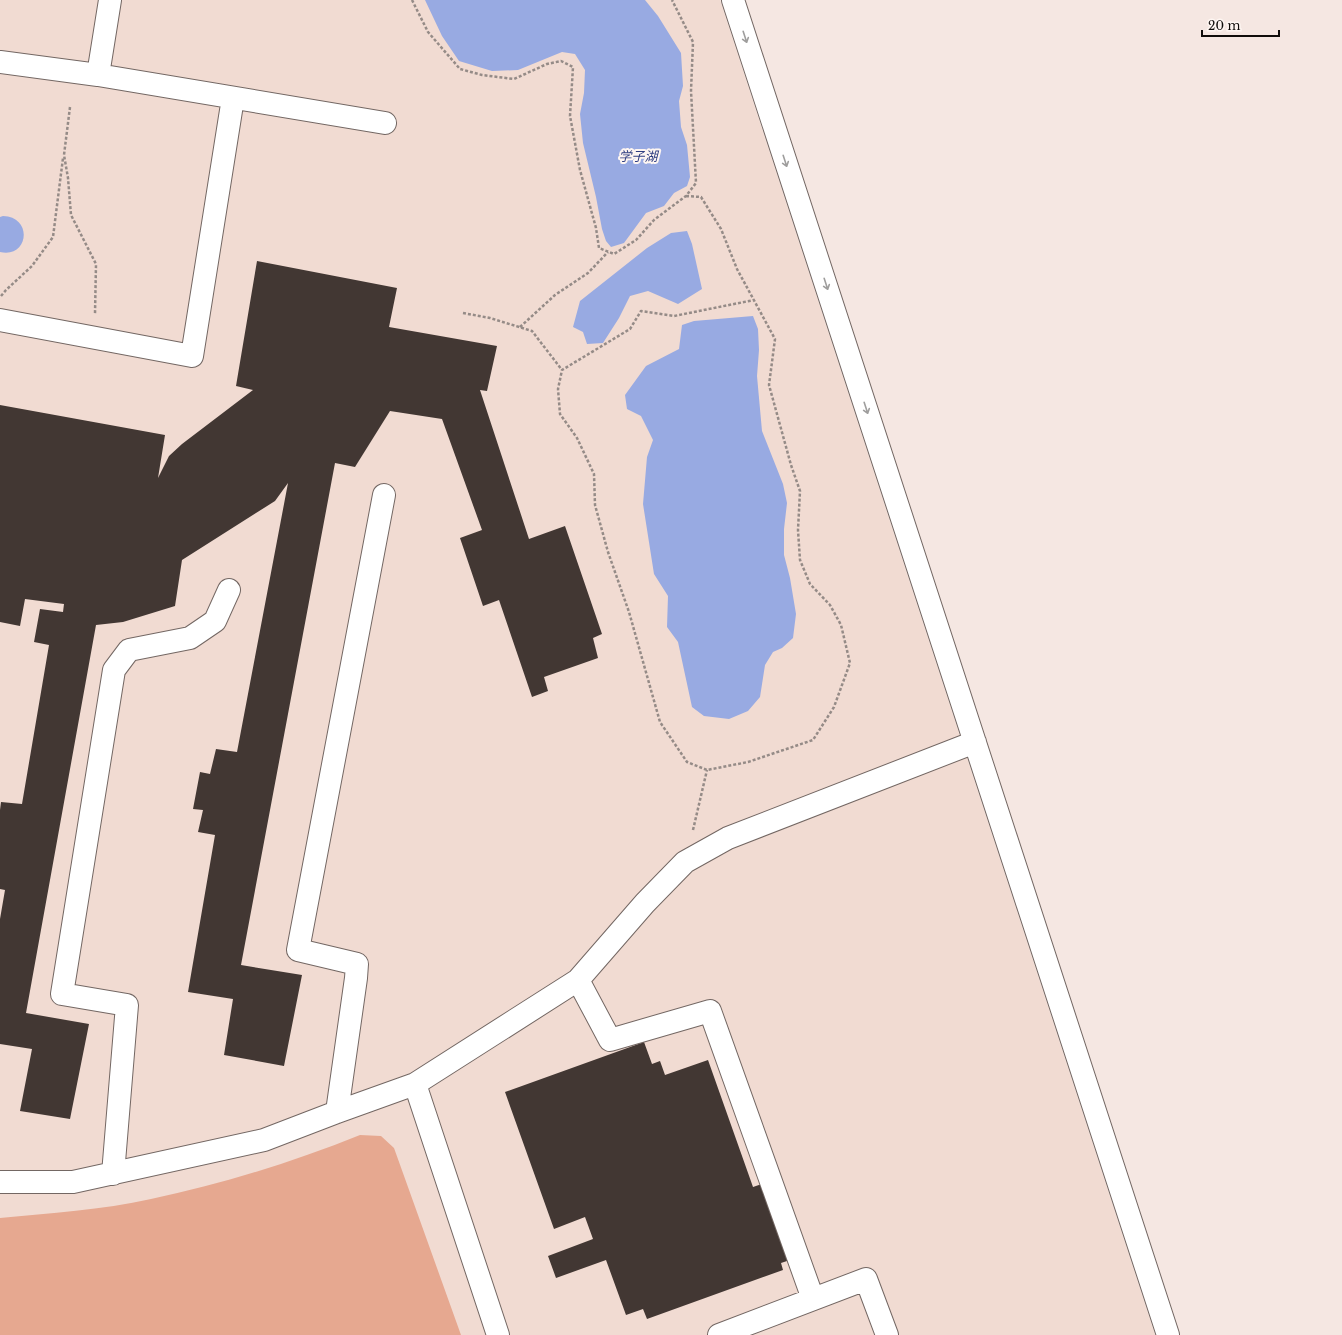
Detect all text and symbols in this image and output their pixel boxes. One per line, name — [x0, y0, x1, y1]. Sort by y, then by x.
scale bar — [1202, 12, 1279, 38]
text: 20 m — [1208, 18, 1240, 33]
one-way arrow — [742, 30, 749, 43]
water label: 学子湖 — [618, 148, 659, 165]
one-way arrow — [782, 154, 789, 167]
one-way arrow — [822, 278, 830, 290]
one-way arrow — [863, 401, 870, 414]

